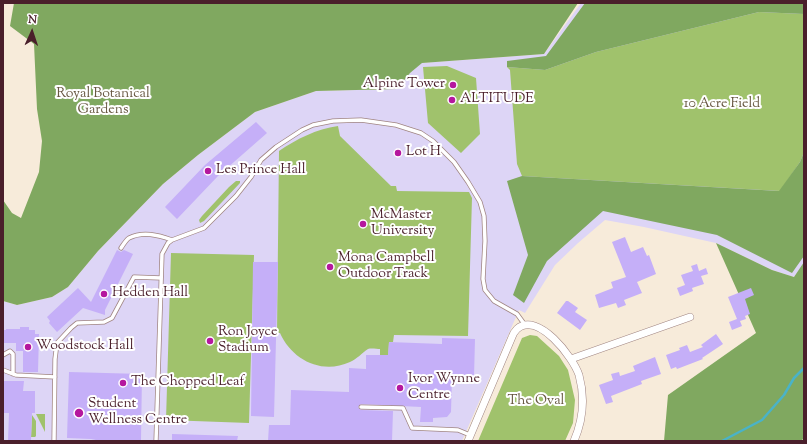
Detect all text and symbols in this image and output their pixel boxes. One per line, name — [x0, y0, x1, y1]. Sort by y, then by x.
north arrow — [12, 12, 52, 52]
text: N — [28, 12, 37, 28]
place label: Alpine Tower — [363, 77, 445, 93]
marker: Alpine Tower — [448, 80, 458, 90]
park label: Royal Botanical Gardens — [56, 87, 150, 120]
place label: ALTITUDE — [460, 92, 534, 108]
marker: ALTITUDE — [447, 95, 457, 105]
park label: 10 Acre Field — [684, 97, 760, 113]
place label: Lot H — [406, 145, 441, 161]
marker: Lot H — [393, 148, 403, 158]
place label: Les Prince Hall — [216, 163, 306, 179]
marker: Les Prince Hall — [203, 166, 213, 176]
place label: McMaster University — [371, 208, 434, 240]
marker: McMaster University — [358, 219, 368, 229]
place label: Mona Campbell Outdoor Track — [338, 251, 435, 284]
marker: Mona Campbell Outdoor Track — [325, 262, 335, 272]
place label: Hedden Hall — [112, 286, 188, 302]
marker: Hedden Hall — [99, 289, 109, 299]
place label: Ron Joyce Stadium — [218, 325, 277, 358]
marker: Ron Joyce Stadium — [205, 336, 215, 346]
place label: Woodstock Hall — [36, 339, 134, 355]
marker: Woodstock Hall — [23, 342, 33, 352]
place label: Ivor Wynne Centre — [408, 372, 480, 404]
place label: The Chopped Leaf — [131, 375, 244, 391]
marker: The Chopped Leaf — [118, 378, 128, 388]
marker: Ivor Wynne Centre — [395, 383, 405, 393]
park label: The Oval — [507, 394, 565, 410]
place label: Student Wellness Centre — [88, 397, 187, 430]
marker: Student Wellness Centre — [73, 407, 85, 419]

